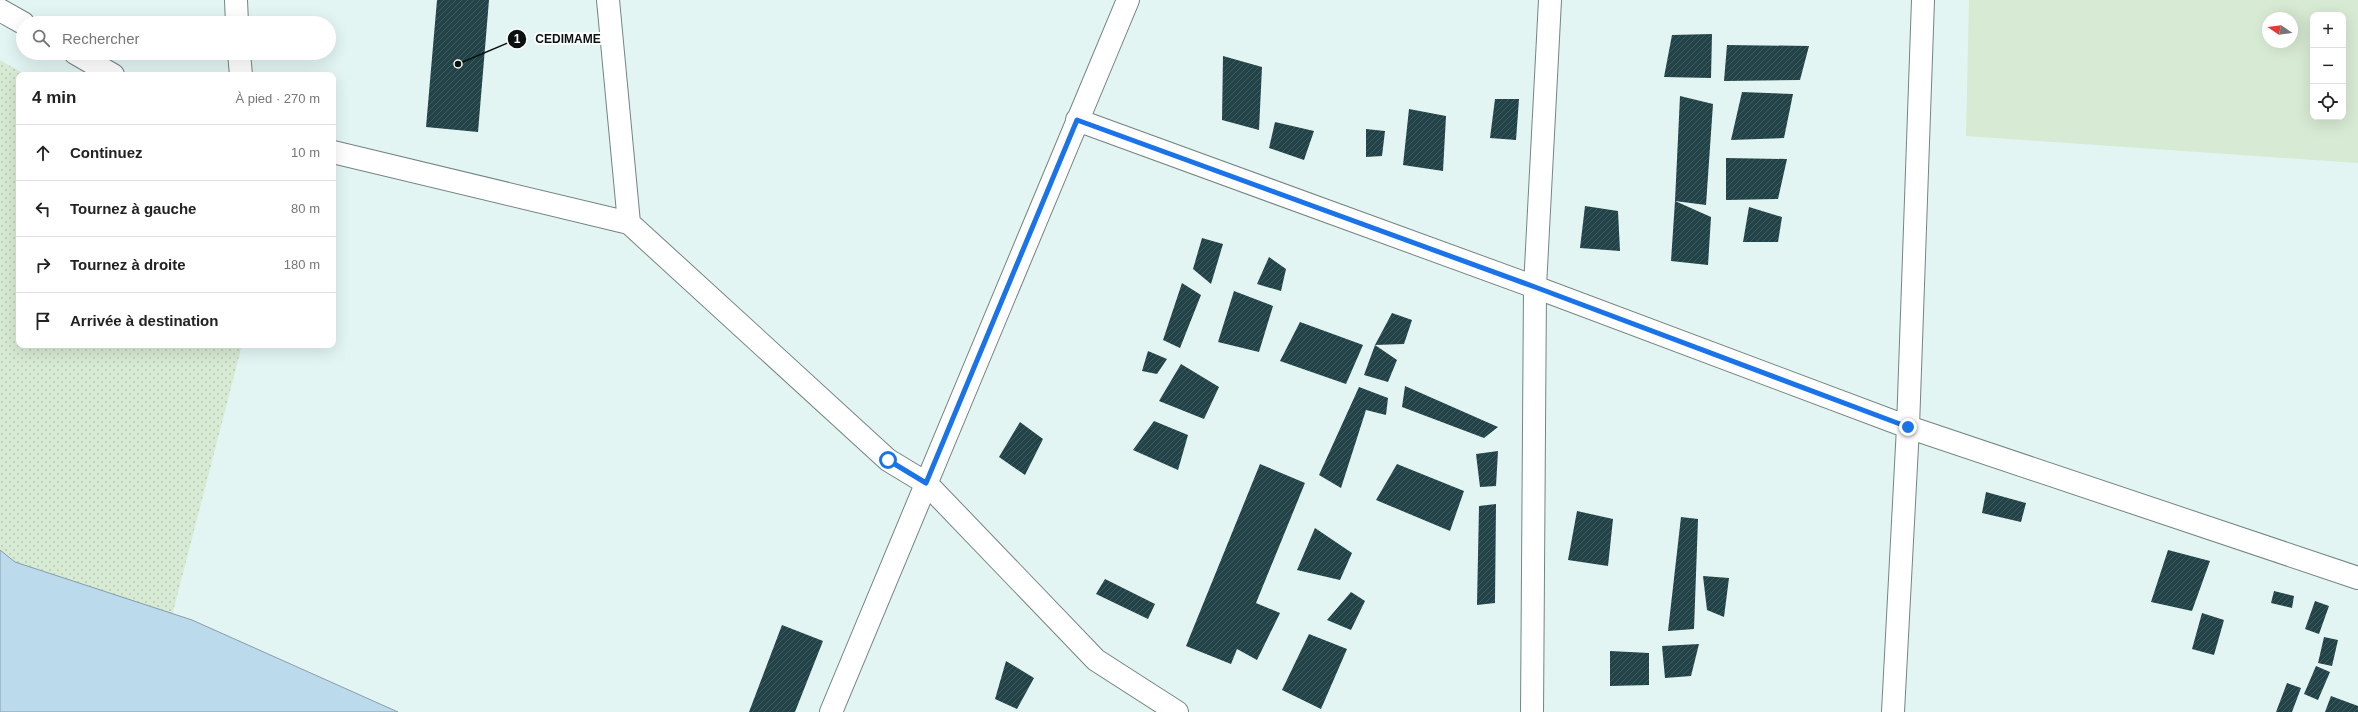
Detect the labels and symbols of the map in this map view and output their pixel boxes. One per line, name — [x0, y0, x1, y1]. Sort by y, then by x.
north arrow — [2262, 12, 2298, 48]
callout: CEDIMAME — [507, 27, 609, 51]
text: 1 — [514, 32, 521, 46]
text: CEDIMAME — [535, 32, 601, 46]
route end — [1899, 418, 1917, 436]
route start — [879, 451, 897, 469]

